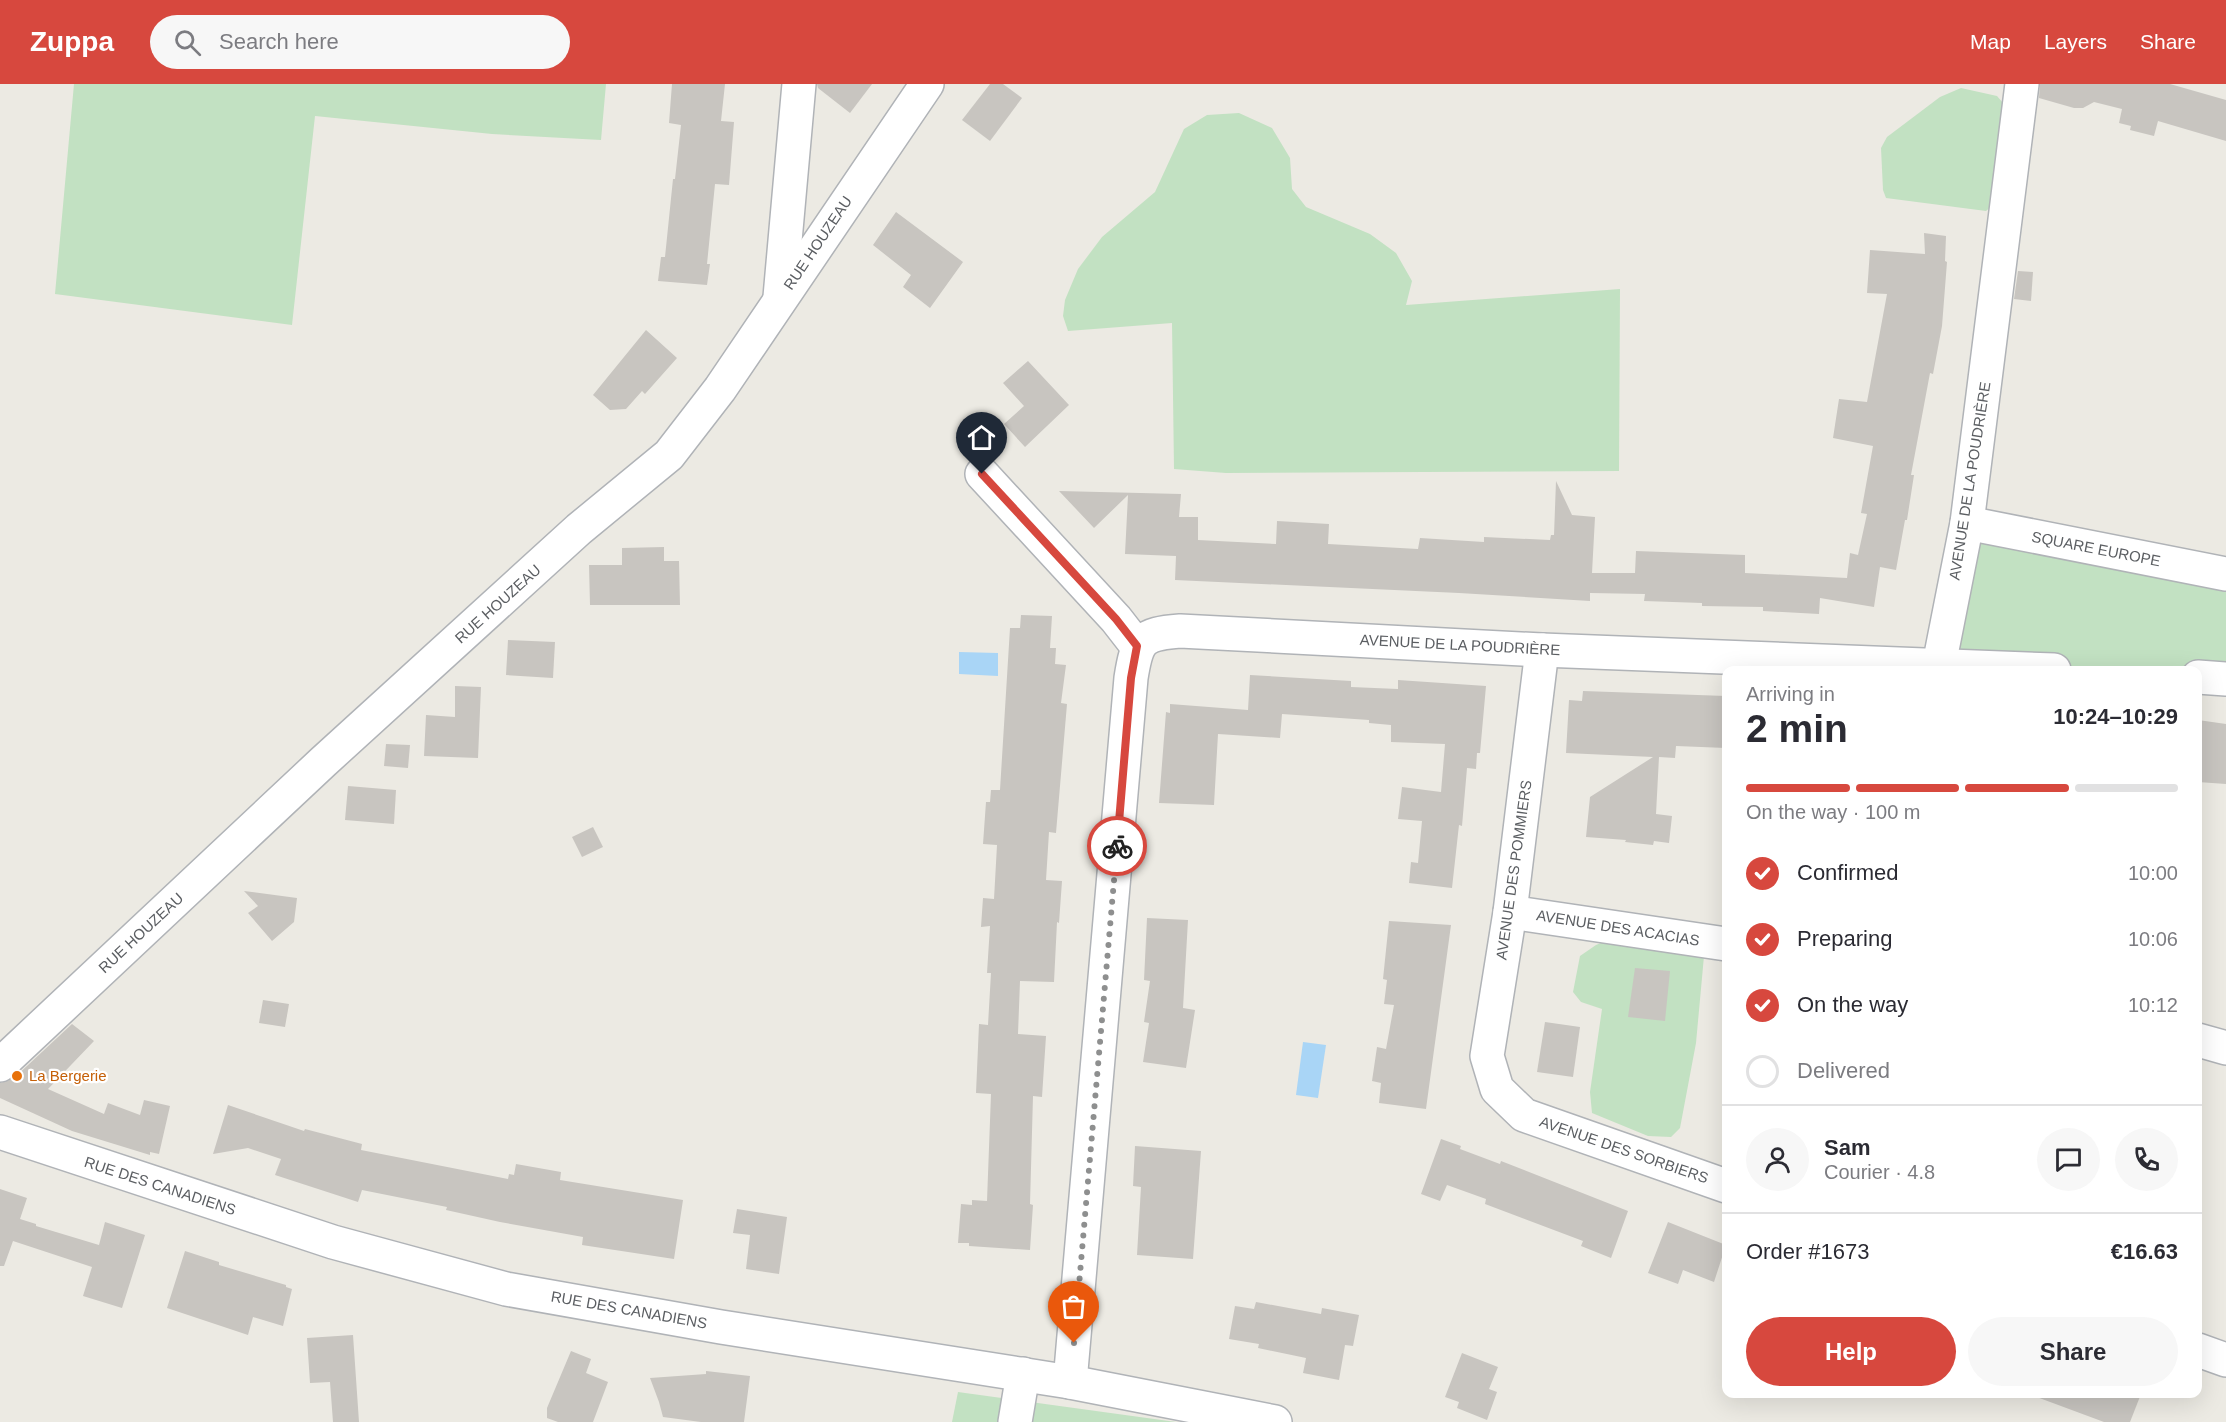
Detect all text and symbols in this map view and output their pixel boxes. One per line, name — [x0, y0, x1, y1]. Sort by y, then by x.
search box — [150, 15, 570, 69]
text: Zuppa — [30, 26, 114, 57]
icon: search — [171, 26, 204, 59]
text: Search here — [219, 29, 339, 54]
text: Map — [1970, 30, 2011, 53]
text: Layers — [2044, 30, 2107, 53]
text: Share — [2140, 30, 2196, 53]
street label: RUE HOUZEAU — [780, 193, 855, 293]
street label: AVENUE DE LA POUDRIÈRE — [1945, 381, 1994, 581]
pin — [956, 412, 1007, 474]
icon: home — [965, 421, 998, 454]
street label: SQUARE EUROPE — [2030, 528, 2162, 569]
street label: RUE HOUZEAU — [451, 561, 544, 646]
street label: AVENUE DE LA POUDRIÈRE — [1359, 631, 1561, 658]
text: Arriving in — [1746, 683, 1835, 705]
text: 10:24–10:29 — [2053, 704, 2178, 729]
text: 2 min — [1746, 707, 1848, 750]
street label: AVENUE DES POMMIERS — [1492, 779, 1535, 961]
text: On the way · 100 m — [1746, 801, 1921, 823]
courier — [1087, 816, 1147, 876]
icon: bike — [1101, 830, 1134, 863]
icon: check — [1746, 857, 1779, 890]
text: Confirmed — [1797, 860, 1898, 885]
text: 10:00 — [2128, 862, 2178, 884]
street label: RUE HOUZEAU — [95, 889, 186, 976]
street label: AVENUE DES ACACIAS — [1535, 906, 1701, 949]
icon: check — [1746, 923, 1779, 956]
text: Preparing — [1797, 926, 1892, 951]
text: 10:06 — [2128, 928, 2178, 950]
icon: check — [1746, 989, 1779, 1022]
text: On the way — [1797, 992, 1908, 1017]
text: 10:12 — [2128, 994, 2178, 1016]
text: Delivered — [1797, 1058, 1890, 1083]
place label: La Bergerie — [29, 1067, 107, 1084]
marker: La Bergerie — [10, 1069, 24, 1083]
street label: AVENUE DES SORBIERS — [1538, 1113, 1711, 1186]
button: person — [1746, 1128, 1809, 1191]
button: chat — [2037, 1128, 2100, 1191]
button: phone — [2115, 1128, 2178, 1191]
text: Sam — [1824, 1135, 1870, 1160]
street label: RUE DES CANADIENS — [82, 1153, 238, 1218]
text: Courier · 4.8 — [1824, 1161, 1935, 1183]
text: Order #1673 — [1746, 1239, 1870, 1264]
text: €16.63 — [2111, 1239, 2178, 1264]
pin — [1048, 1281, 1099, 1343]
street label: RUE DES CANADIENS — [550, 1287, 709, 1332]
icon: bag — [1057, 1290, 1090, 1323]
button: Help — [1746, 1317, 1956, 1386]
button: Share — [1968, 1317, 2178, 1386]

